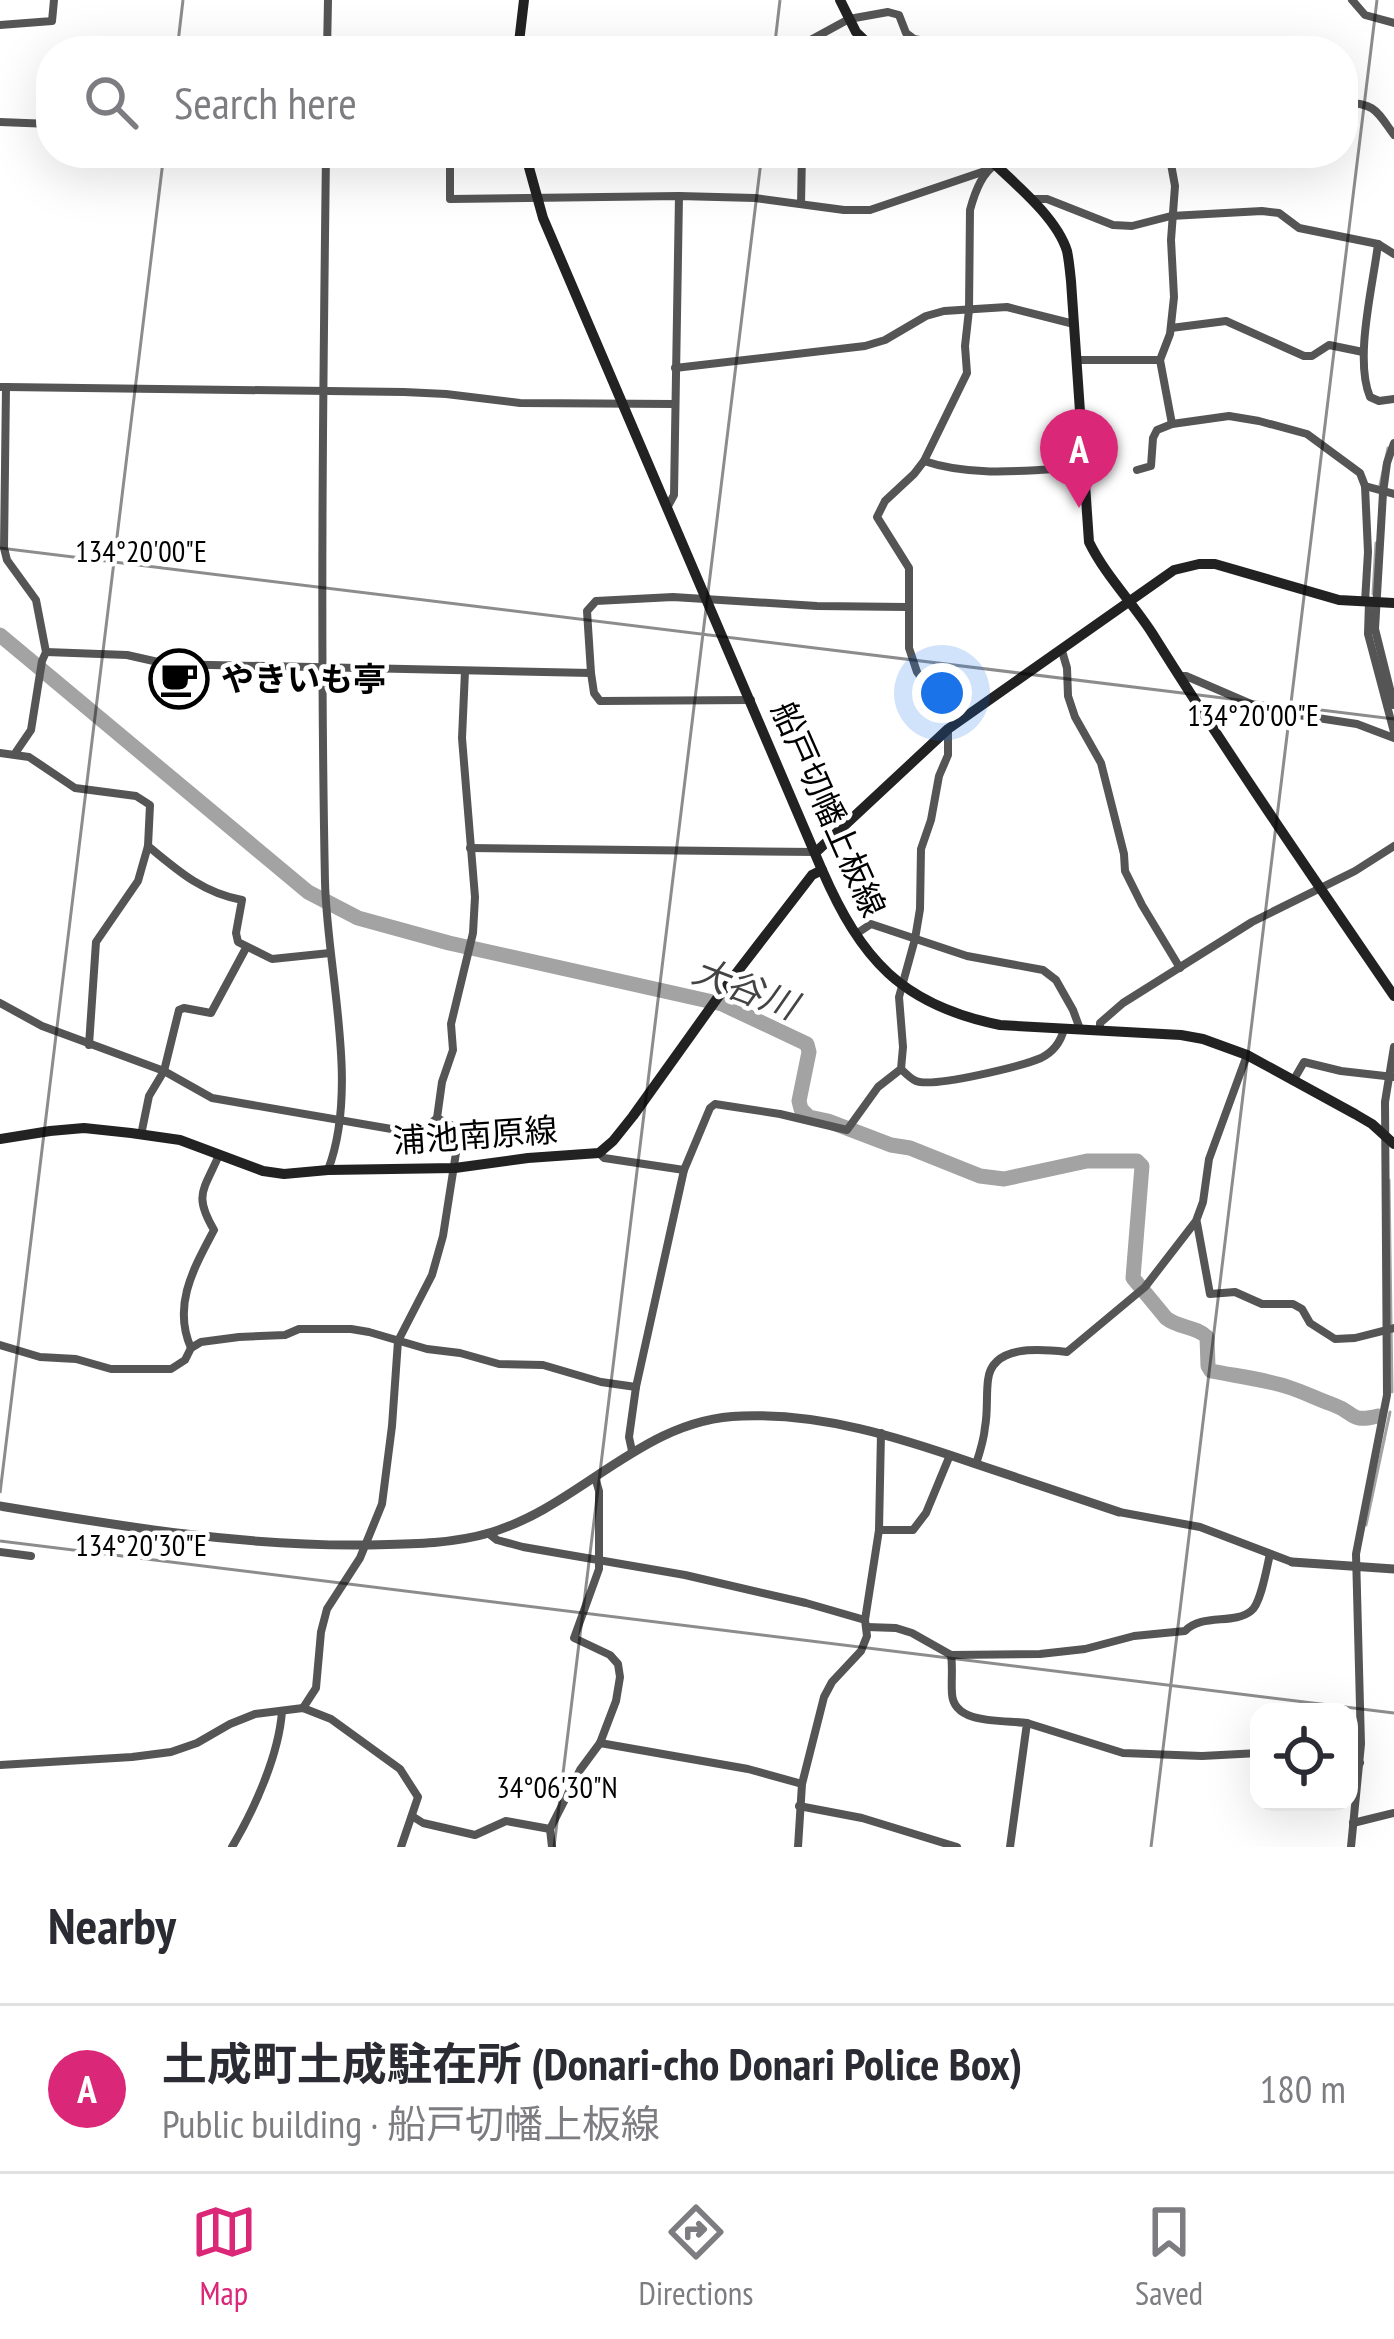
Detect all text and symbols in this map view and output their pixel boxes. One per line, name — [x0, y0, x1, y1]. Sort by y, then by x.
search box — [36, 36, 1358, 168]
icon: search — [78, 69, 144, 135]
text: Search here — [174, 73, 357, 131]
pin: A — [1040, 409, 1118, 508]
text: 134°20'00"E — [75, 531, 207, 570]
cafe icon: やきいも亭 — [148, 648, 210, 710]
place label: やきいも亭 — [221, 657, 386, 700]
your location — [912, 663, 972, 723]
street label: 船戸切幡上板線 — [763, 695, 896, 923]
text: 134°20'00"E — [1187, 695, 1319, 734]
water label: 大谷川 — [686, 946, 808, 1030]
street label: 浦池南原線 — [391, 1107, 559, 1162]
text: 134°20'30"E — [75, 1525, 207, 1564]
map controls — [1250, 1703, 1358, 1811]
button: locate — [1250, 1703, 1358, 1811]
text: 34°06'30"N — [496, 1767, 618, 1806]
text: Nearby — [48, 1892, 176, 1958]
text: 土成町土成駐在所 (Donari-cho Donari Police Box) — [162, 2034, 1022, 2092]
text: A — [77, 2063, 97, 2114]
text: 180 m — [1260, 2063, 1346, 2114]
text: Public building · 船戸切幡上板線 — [162, 2098, 660, 2149]
tab: Map — [191, 2199, 257, 2314]
tab: Directions — [639, 2199, 753, 2314]
tab: Saved — [1135, 2199, 1203, 2314]

